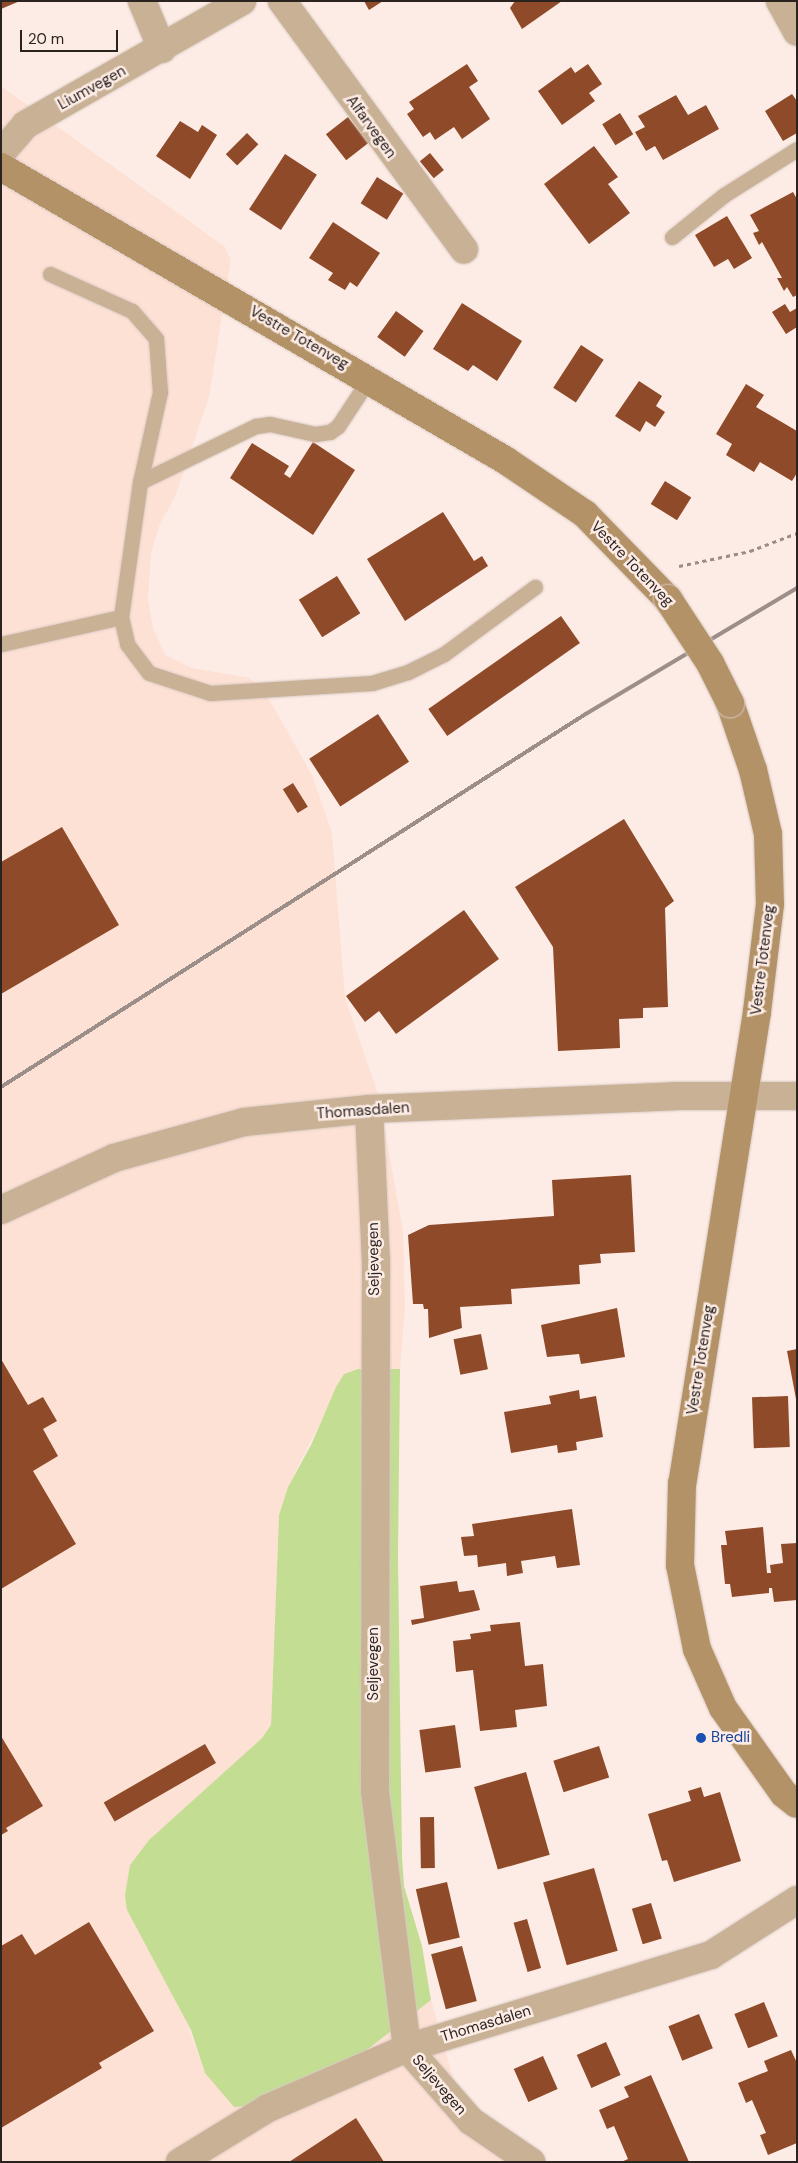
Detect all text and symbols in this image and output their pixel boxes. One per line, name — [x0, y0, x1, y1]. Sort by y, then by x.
scale bar — [22, 20, 120, 52]
text: 20 m — [28, 29, 64, 49]
street label: Liumvegen — [55, 62, 129, 114]
street label: Alfarvegen — [342, 92, 400, 162]
street label: Vestre Totenveg — [246, 302, 352, 374]
street label: Vestre Totenveg — [587, 518, 677, 610]
street label: Vestre Totenveg — [747, 904, 779, 1016]
street label: Thomasdalen — [316, 1099, 410, 1123]
street label: Seljevegen — [364, 1222, 384, 1296]
street label: Vestre Totenveg — [683, 1304, 719, 1416]
street label: Seljevegen — [365, 1627, 383, 1701]
place label: Bredli — [711, 1729, 750, 1747]
marker: Bredli — [695, 1732, 707, 1744]
street label: Thomasdalen — [439, 2002, 533, 2046]
street label: Seljevegen — [408, 2051, 470, 2119]

